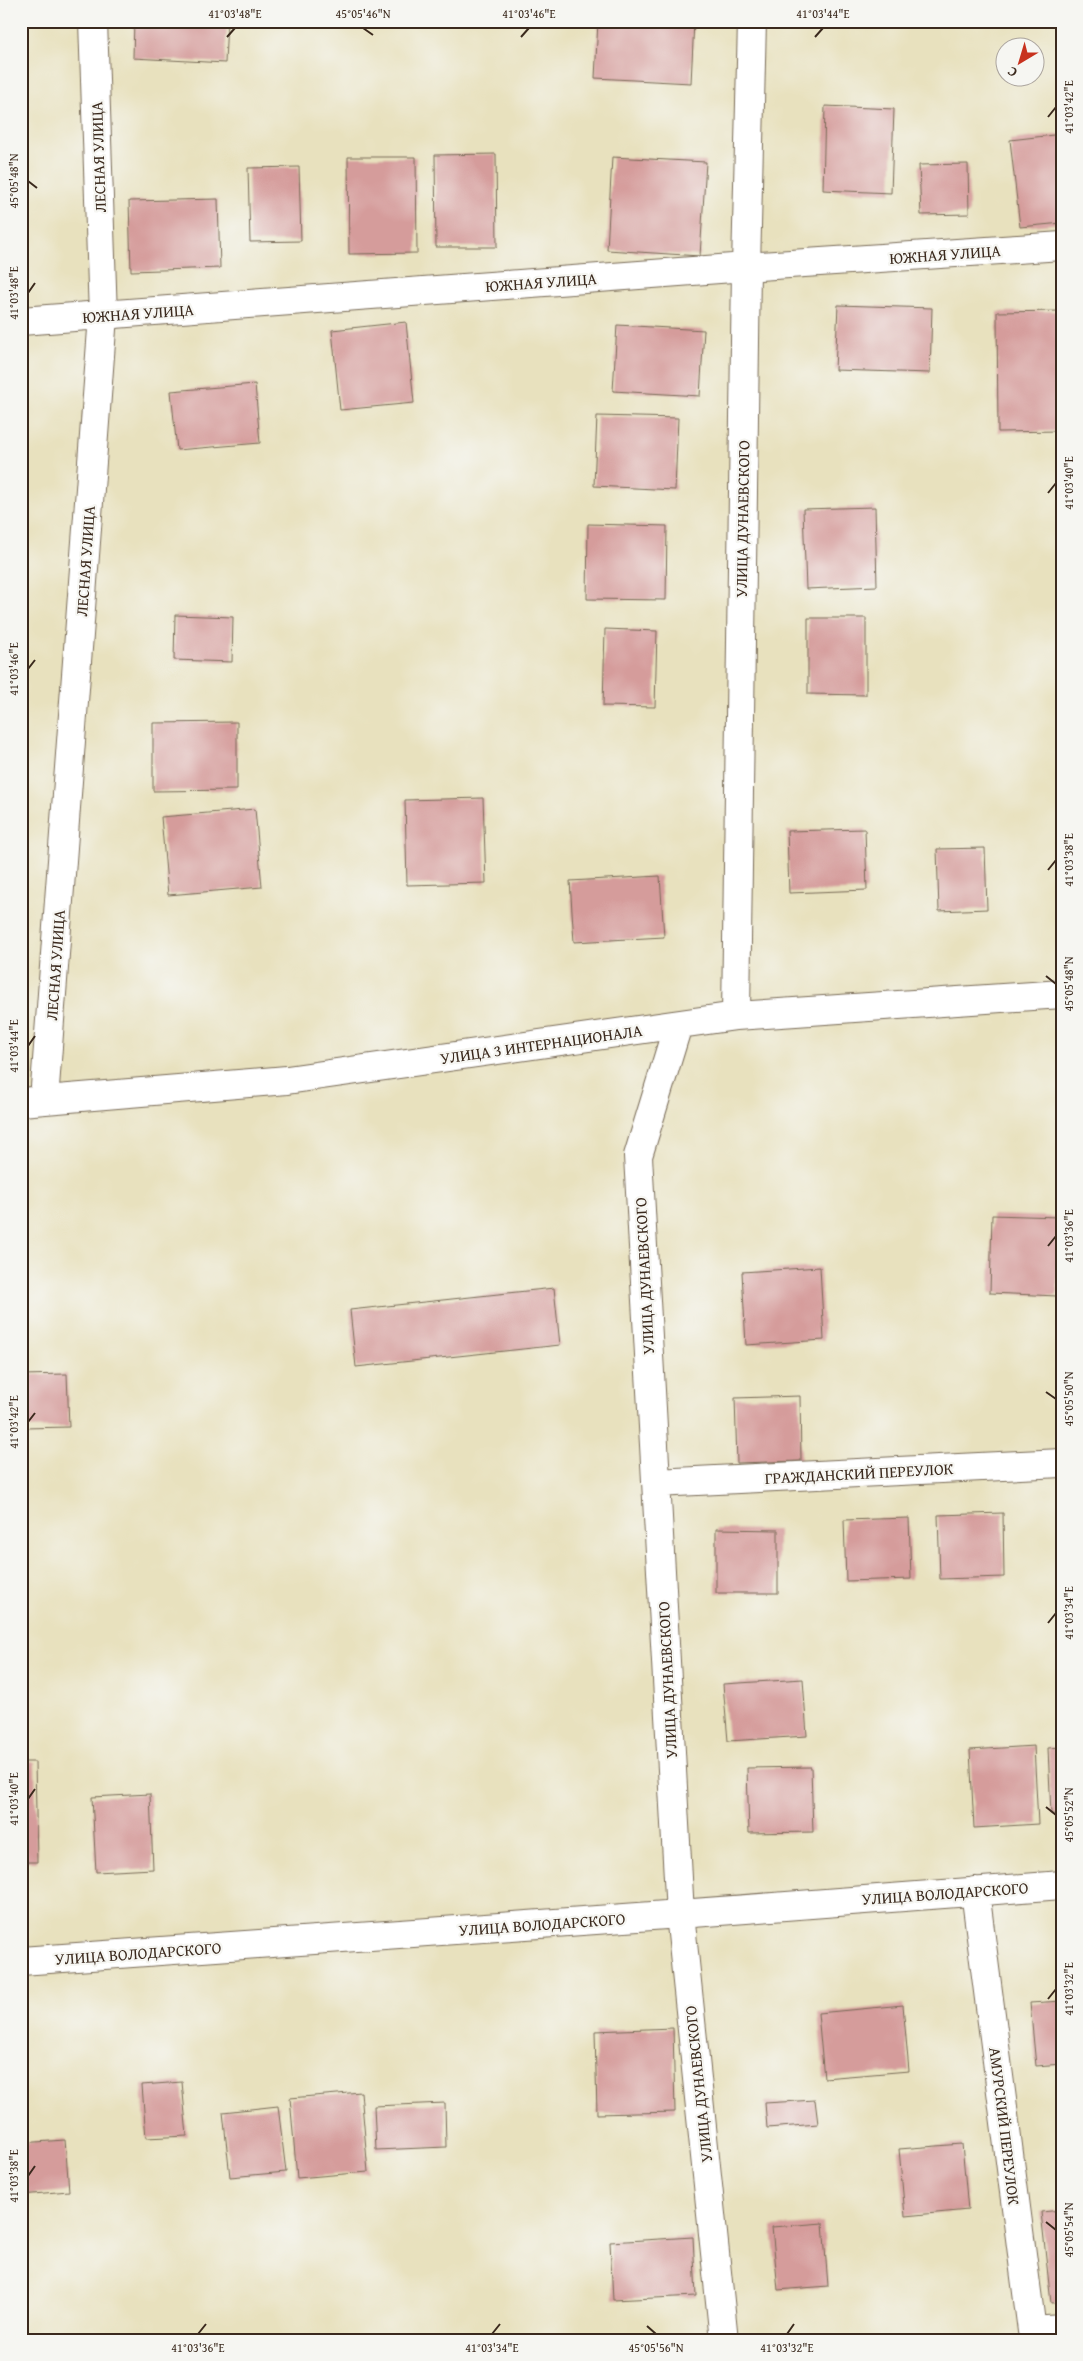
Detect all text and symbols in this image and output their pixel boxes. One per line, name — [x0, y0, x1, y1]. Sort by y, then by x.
text: 41°03'48"E — [208, 5, 262, 22]
text: 45°05'46"N — [335, 5, 391, 22]
text: 41°03'46"E — [502, 5, 556, 22]
text: 41°03'44"E — [796, 5, 850, 22]
north arrow — [996, 38, 1046, 88]
text: С — [1003, 62, 1021, 83]
text: 41°03'42"E — [1060, 80, 1077, 134]
street label: ЛЕСНАЯ УЛИЦА — [84, 101, 112, 213]
text: 45°05'48"N — [5, 153, 22, 209]
street label: ЮЖНАЯ УЛИЦА — [888, 238, 1002, 270]
text: 41°03'48"E — [5, 266, 22, 320]
street label: ЮЖНАЯ УЛИЦА — [484, 266, 598, 298]
street label: ЮЖНАЯ УЛИЦА — [81, 297, 195, 329]
street label: УЛИЦА ДУНАЕВСКОГО — [729, 440, 755, 598]
text: 41°03'40"E — [1060, 456, 1077, 510]
street label: ЛЕСНАЯ УЛИЦА — [69, 505, 101, 617]
text: 41°03'46"E — [5, 642, 22, 696]
text: 41°03'38"E — [1060, 833, 1077, 887]
street label: ЛЕСНАЯ УЛИЦА — [39, 909, 71, 1021]
text: 45°05'48"N — [1060, 956, 1077, 1012]
street label: УЛИЦА 3 ИНТЕРНАЦИОНАЛА — [438, 1018, 644, 1070]
text: 41°03'44"E — [5, 1019, 22, 1073]
street label: УЛИЦА ДУНАЕВСКОГО — [628, 1196, 660, 1355]
text: 41°03'36"E — [1060, 1209, 1077, 1263]
text: 45°05'50"N — [1060, 1371, 1077, 1427]
text: 41°03'42"E — [5, 1395, 22, 1449]
street label: ГРАЖДАНСКИЙ ПЕРЕУЛОК — [764, 1456, 954, 1490]
text: 41°03'34"E — [1060, 1586, 1077, 1640]
street label: УЛИЦА ДУНАЕВСКОГО — [651, 1600, 683, 1759]
text: 41°03'40"E — [5, 1772, 22, 1826]
text: 45°05'52"N — [1060, 1787, 1077, 1843]
street label: УЛИЦА ВОЛОДАРСКОГО — [861, 1875, 1029, 1911]
street label: УЛИЦА ВОЛОДАРСКОГО — [458, 1906, 626, 1942]
street label: УЛИЦА ВОЛОДАРСКОГО — [54, 1935, 222, 1971]
text: 41°03'32"E — [1060, 1962, 1077, 2016]
street label: УЛИЦА ДУНАЕВСКОГО — [678, 2004, 718, 2164]
street label: АМУРСКИЙ ПЕРЕУЛОК — [983, 2046, 1027, 2206]
text: 41°03'38"E — [5, 2149, 22, 2203]
text: 45°05'54"N — [1060, 2202, 1077, 2258]
text: 41°03'36"E — [171, 2339, 225, 2356]
text: 41°03'34"E — [465, 2339, 519, 2356]
text: 45°05'56"N — [628, 2339, 684, 2356]
text: 41°03'32"E — [760, 2339, 814, 2356]

